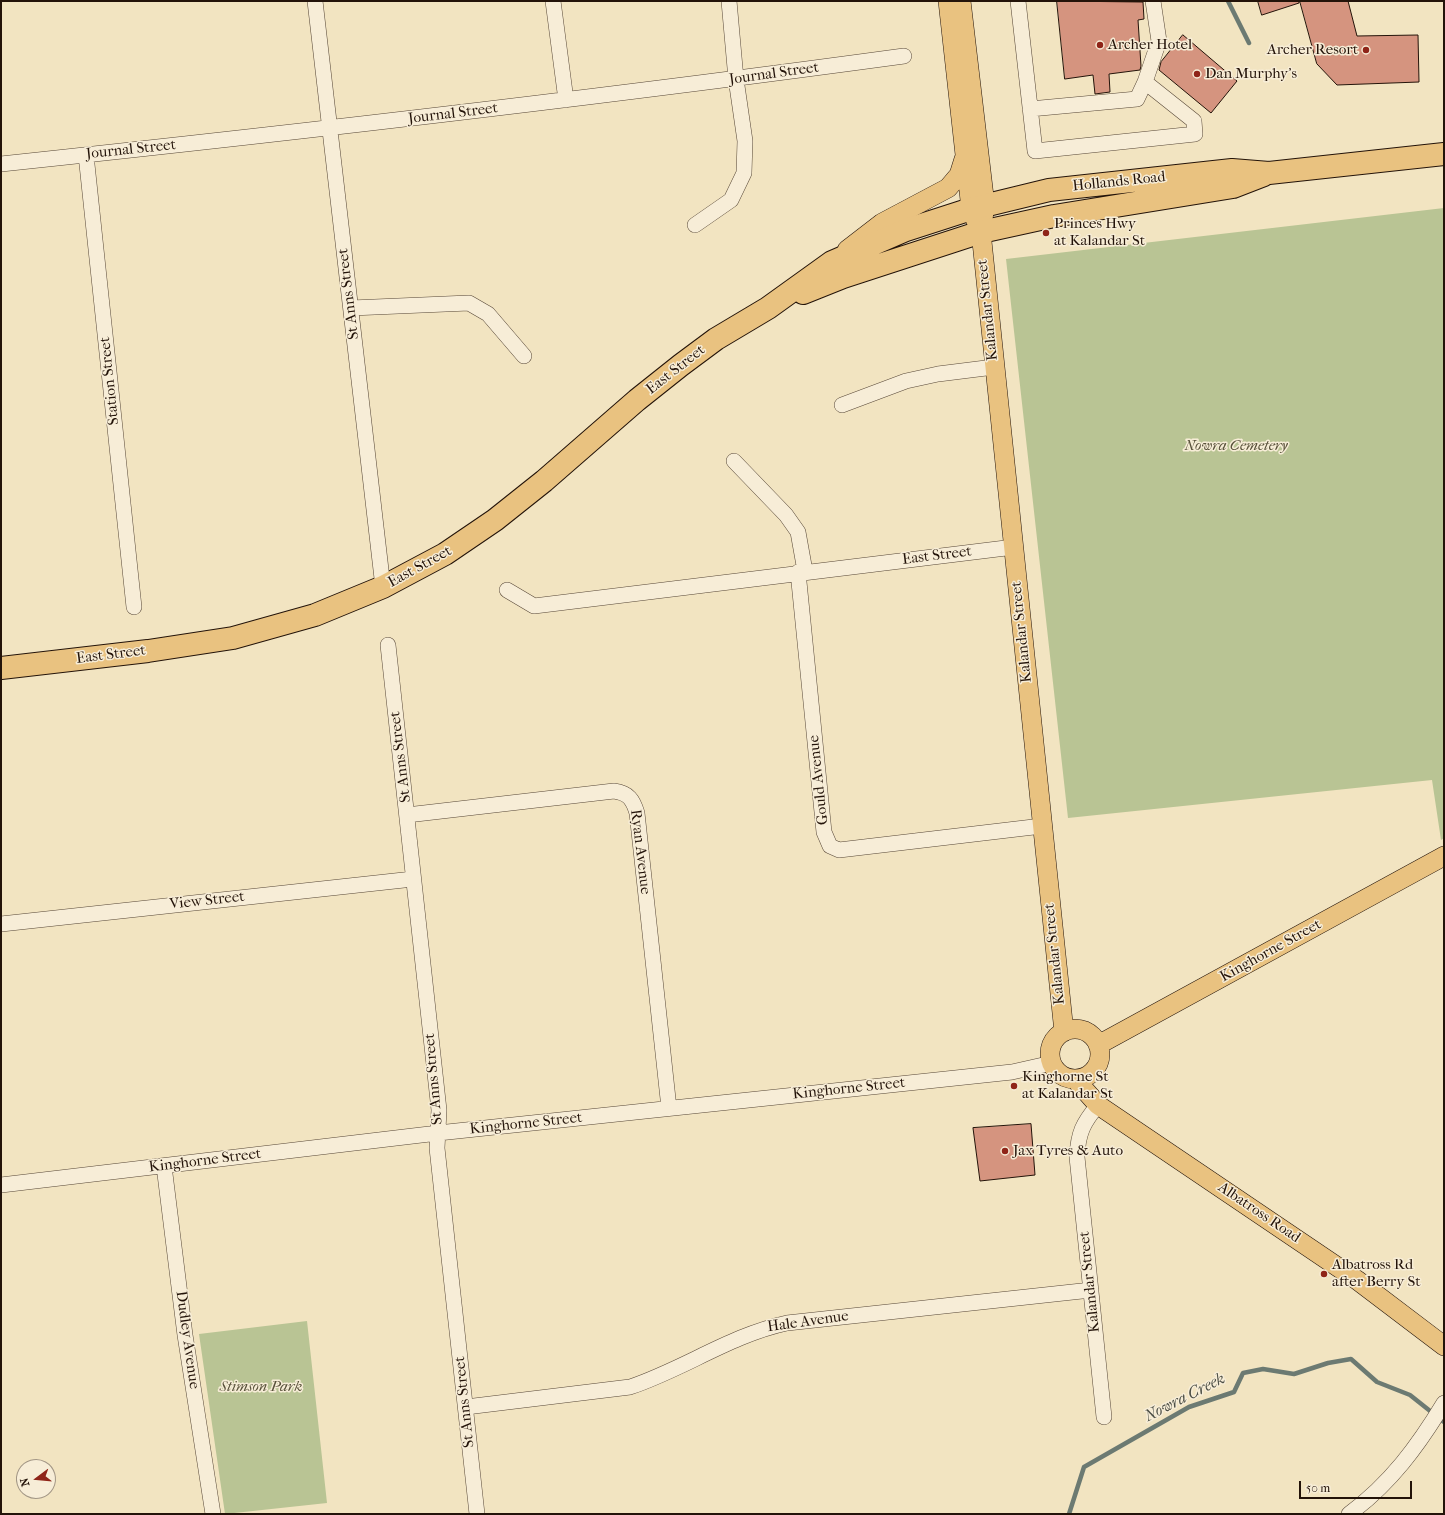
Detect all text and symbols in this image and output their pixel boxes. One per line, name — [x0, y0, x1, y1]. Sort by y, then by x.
place label: Archer Hotel — [1108, 36, 1192, 54]
marker: Archer Hotel — [1095, 40, 1105, 50]
place label: Archer Resort — [1267, 41, 1358, 59]
marker: Archer Resort — [1361, 45, 1371, 55]
street label: Journal Street — [728, 59, 820, 89]
place label: Dan Murphy's — [1205, 65, 1297, 83]
marker: Dan Murphy's — [1192, 69, 1202, 79]
street label: Journal Street — [407, 100, 499, 128]
street label: Journal Street — [85, 136, 177, 164]
street label: Hollands Road — [1072, 168, 1166, 196]
place label: Princes Hwy at Kalandar St — [1054, 215, 1145, 250]
marker: Princes Hwy at Kalandar St — [1041, 228, 1051, 238]
street label: St Anns Street — [334, 247, 364, 341]
street label: Kalandar Street — [974, 258, 1002, 362]
street label: Station Street — [96, 336, 124, 426]
street label: East Street — [643, 341, 709, 399]
park label: Nowra Cemetery — [1184, 437, 1288, 455]
street label: East Street — [385, 542, 455, 592]
street label: East Street — [901, 543, 973, 569]
street label: Kalandar Street — [1008, 580, 1036, 684]
street label: East Street — [75, 642, 147, 668]
street label: St Anns Street — [386, 710, 416, 804]
street label: Gould Avenue — [805, 734, 833, 826]
street label: Ryan Avenue — [626, 809, 654, 895]
street label: View Street — [169, 888, 245, 914]
street label: Kalandar Street — [1041, 902, 1069, 1006]
street label: Kinghorne Street — [1217, 916, 1325, 986]
street label: St Anns Street — [421, 1032, 447, 1126]
place label: Kinghorne St at Kalandar St — [1022, 1068, 1113, 1103]
street label: Kinghorne Street — [792, 1074, 906, 1104]
marker: Kinghorne St at Kalandar St — [1009, 1081, 1019, 1091]
street label: Kinghorne Street — [469, 1109, 583, 1139]
place label: Jax Tyres & Auto — [1013, 1142, 1123, 1160]
street label: Kinghorne Street — [148, 1145, 262, 1177]
marker: Jax Tyres & Auto — [1000, 1146, 1010, 1156]
street label: Albatross Road — [1214, 1179, 1304, 1247]
street label: Kalandar Street — [1076, 1230, 1104, 1334]
place label: Albatross Rd after Berry St — [1332, 1256, 1420, 1291]
marker: Albatross Rd after Berry St — [1319, 1269, 1329, 1279]
street label: Dudley Avenue — [171, 1290, 203, 1390]
street label: Hale Avenue — [766, 1307, 850, 1337]
street label: St Anns Street — [451, 1355, 479, 1449]
water label: Nowra Creek — [1142, 1370, 1228, 1426]
park label: Stimson Park — [220, 1378, 302, 1396]
north arrow — [16, 1459, 56, 1499]
scale bar — [1301, 1473, 1414, 1499]
text: N — [18, 1476, 32, 1488]
text: 50 m — [1306, 1481, 1330, 1495]

